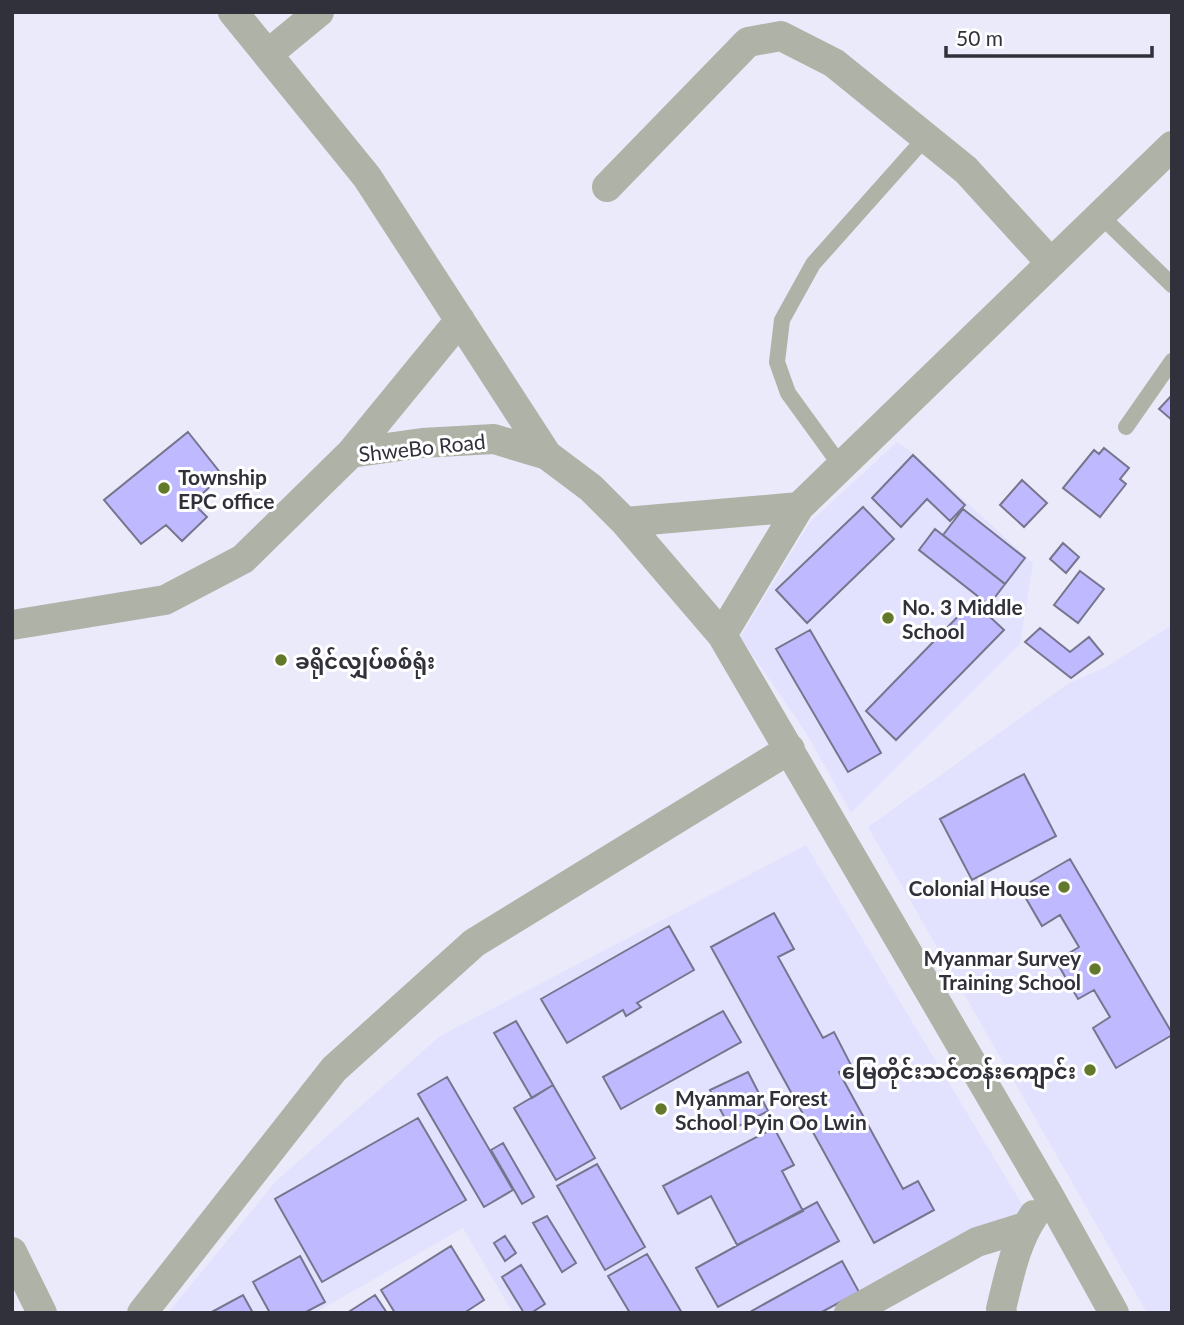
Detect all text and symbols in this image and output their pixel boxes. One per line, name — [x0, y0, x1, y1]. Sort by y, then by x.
scale bar — [946, 14, 1152, 58]
text: 50 m — [956, 25, 1003, 50]
street label: ShweBo Road — [357, 428, 487, 466]
place label: Township EPC office — [178, 464, 274, 513]
marker: Township EPC office — [156, 480, 172, 496]
place label: No. 3 Middle School — [902, 594, 1023, 643]
marker: No. 3 Middle School — [880, 610, 896, 626]
place label: ခရိုင်လျှပ်စစ်ရုံး — [295, 646, 435, 680]
marker: ခရိုင်လျှပ်စစ်ရုံး — [273, 652, 289, 668]
place label: Colonial House — [909, 875, 1050, 900]
marker: Colonial House — [1056, 879, 1072, 895]
place label: Myanmar Survey Training School — [924, 945, 1082, 994]
marker: Myanmar Survey Training School — [1087, 961, 1103, 977]
place label: မြေတိုင်းသင်တန်းကျောင်း — [842, 1056, 1076, 1090]
marker: မြေတိုင်းသင်တန်းကျောင်း — [1082, 1062, 1098, 1078]
place label: Myanmar Forest School Pyin Oo Lwin — [675, 1085, 867, 1134]
marker: Myanmar Forest School Pyin Oo Lwin — [653, 1101, 669, 1117]

